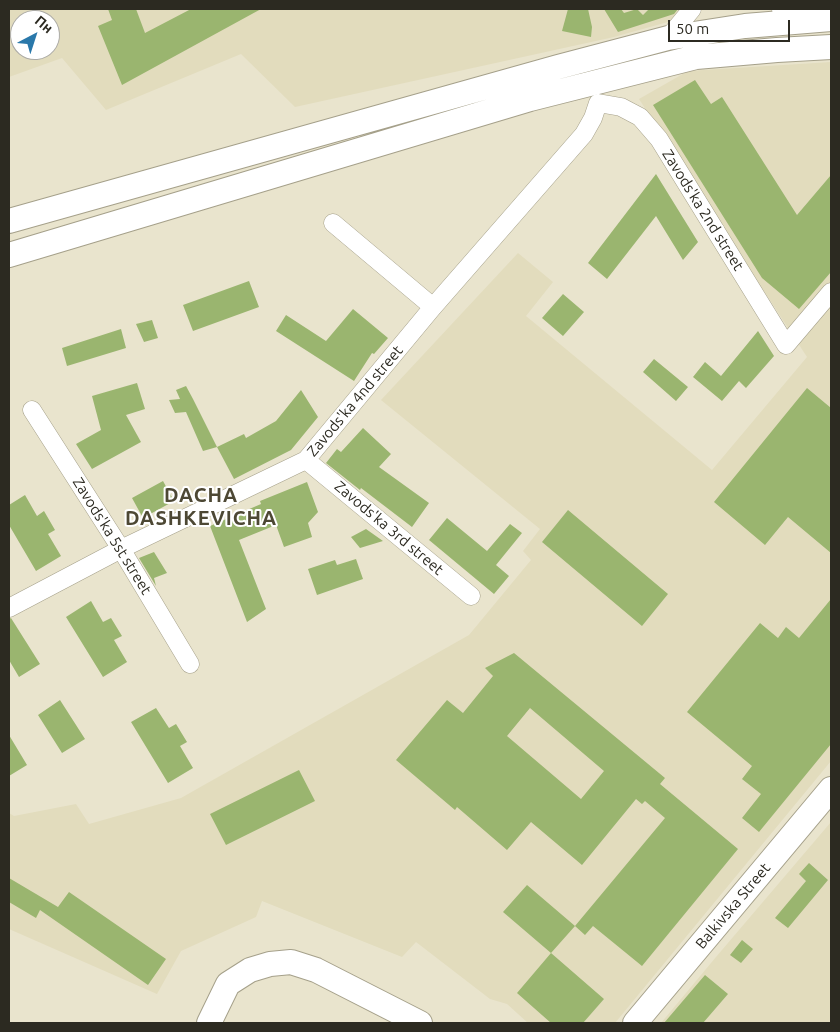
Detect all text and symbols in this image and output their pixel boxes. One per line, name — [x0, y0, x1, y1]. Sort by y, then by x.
north arrow — [10, 10, 60, 60]
scale bar — [670, 10, 792, 42]
text: Пн — [32, 12, 56, 36]
text: 50 m — [676, 20, 709, 37]
street label: Zavods'ka 2nd street — [658, 146, 748, 274]
street label: Zavods'ka 4nd street — [303, 342, 407, 460]
street label: Zavods'ka 5st street — [69, 474, 155, 598]
street label: Zavods'ka 3rd street — [331, 477, 447, 579]
district label: DACHA DASHKEVICHA — [124, 483, 278, 530]
street label: Balkivska Street — [692, 859, 774, 953]

